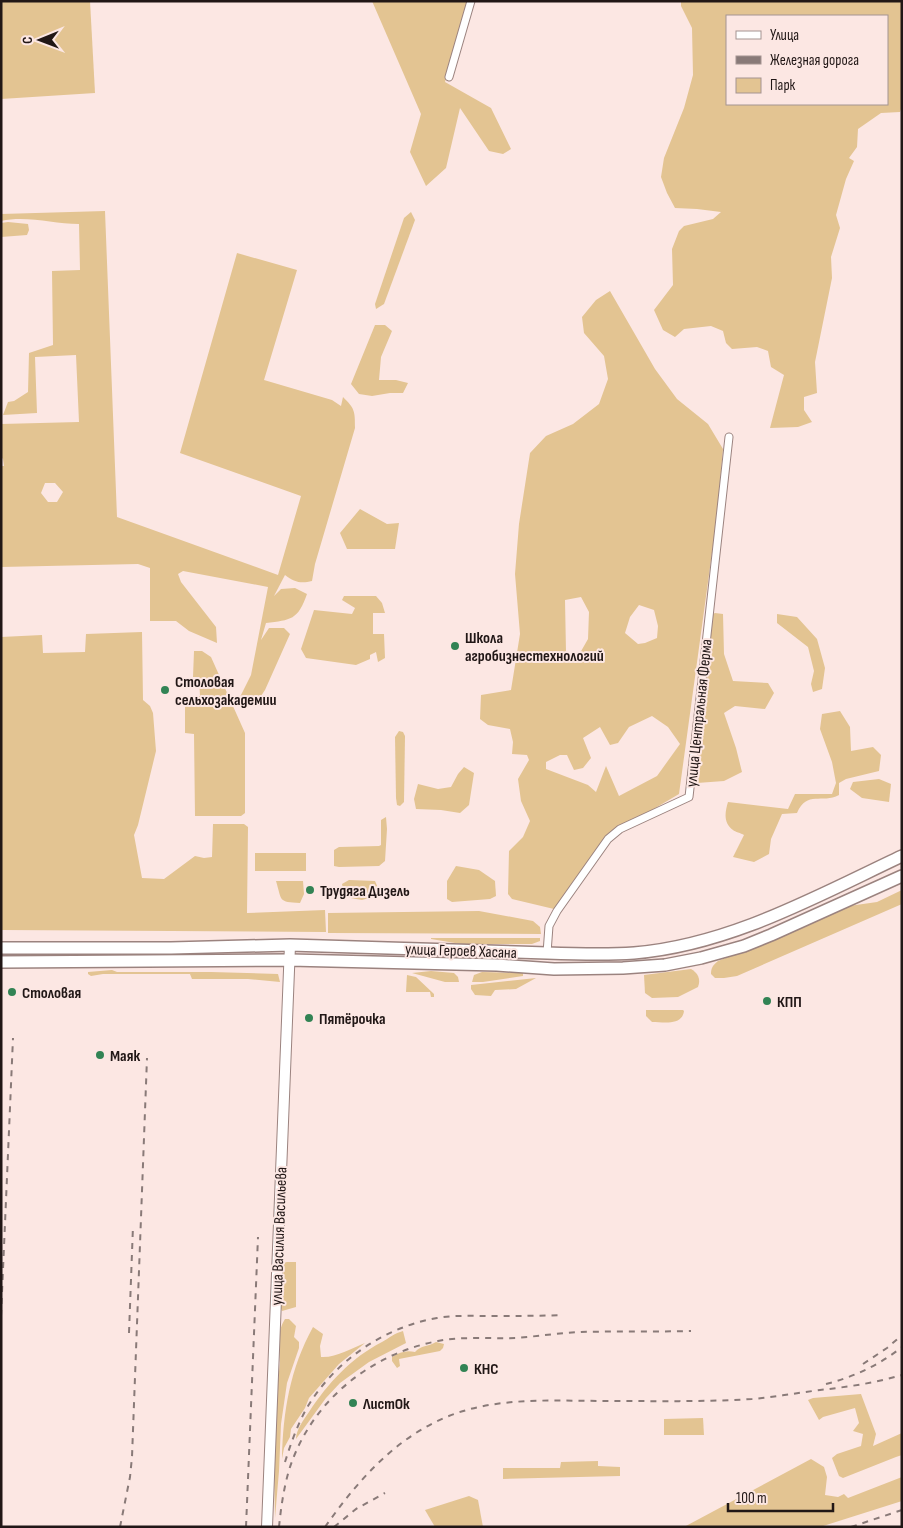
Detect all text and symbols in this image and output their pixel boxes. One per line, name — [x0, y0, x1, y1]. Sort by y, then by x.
north arrow — [15, 15, 65, 65]
legend — [726, 15, 888, 105]
text: Улица — [770, 26, 799, 45]
text: С — [19, 36, 36, 44]
text: Железная дорога — [770, 51, 859, 70]
text: Парк — [770, 76, 796, 95]
place label: Школа агробизнестехнологий — [465, 629, 604, 666]
street label: улица Центральная Ферма — [682, 638, 717, 788]
marker: Школа агробизнестехнологий — [449, 640, 461, 652]
place label: Столовая сельхозакадемии — [175, 673, 276, 710]
marker: Столовая сельхозакадемии — [159, 684, 171, 696]
place label: Трудяга Дизель — [320, 882, 410, 901]
marker: Трудяга Дизель — [304, 884, 316, 896]
street label: улица Героев Хасана — [405, 940, 517, 963]
place label: Столовая — [22, 984, 81, 1003]
marker: Столовая — [6, 986, 18, 998]
place label: КПП — [777, 993, 802, 1012]
marker: КПП — [761, 995, 773, 1007]
place label: Пятёрочка — [319, 1010, 386, 1029]
marker: Пятёрочка — [303, 1012, 315, 1024]
place label: Маяк — [110, 1047, 140, 1066]
marker: Маяк — [94, 1049, 106, 1061]
street label: улица Василия Васильева — [268, 1167, 291, 1306]
place label: КНС — [474, 1360, 499, 1379]
marker: КНС — [458, 1362, 470, 1374]
place label: ЛистОк — [362, 1395, 410, 1414]
marker: ЛистОк — [347, 1397, 359, 1409]
scale bar — [728, 1480, 833, 1512]
text: 100 m — [736, 1489, 767, 1508]

